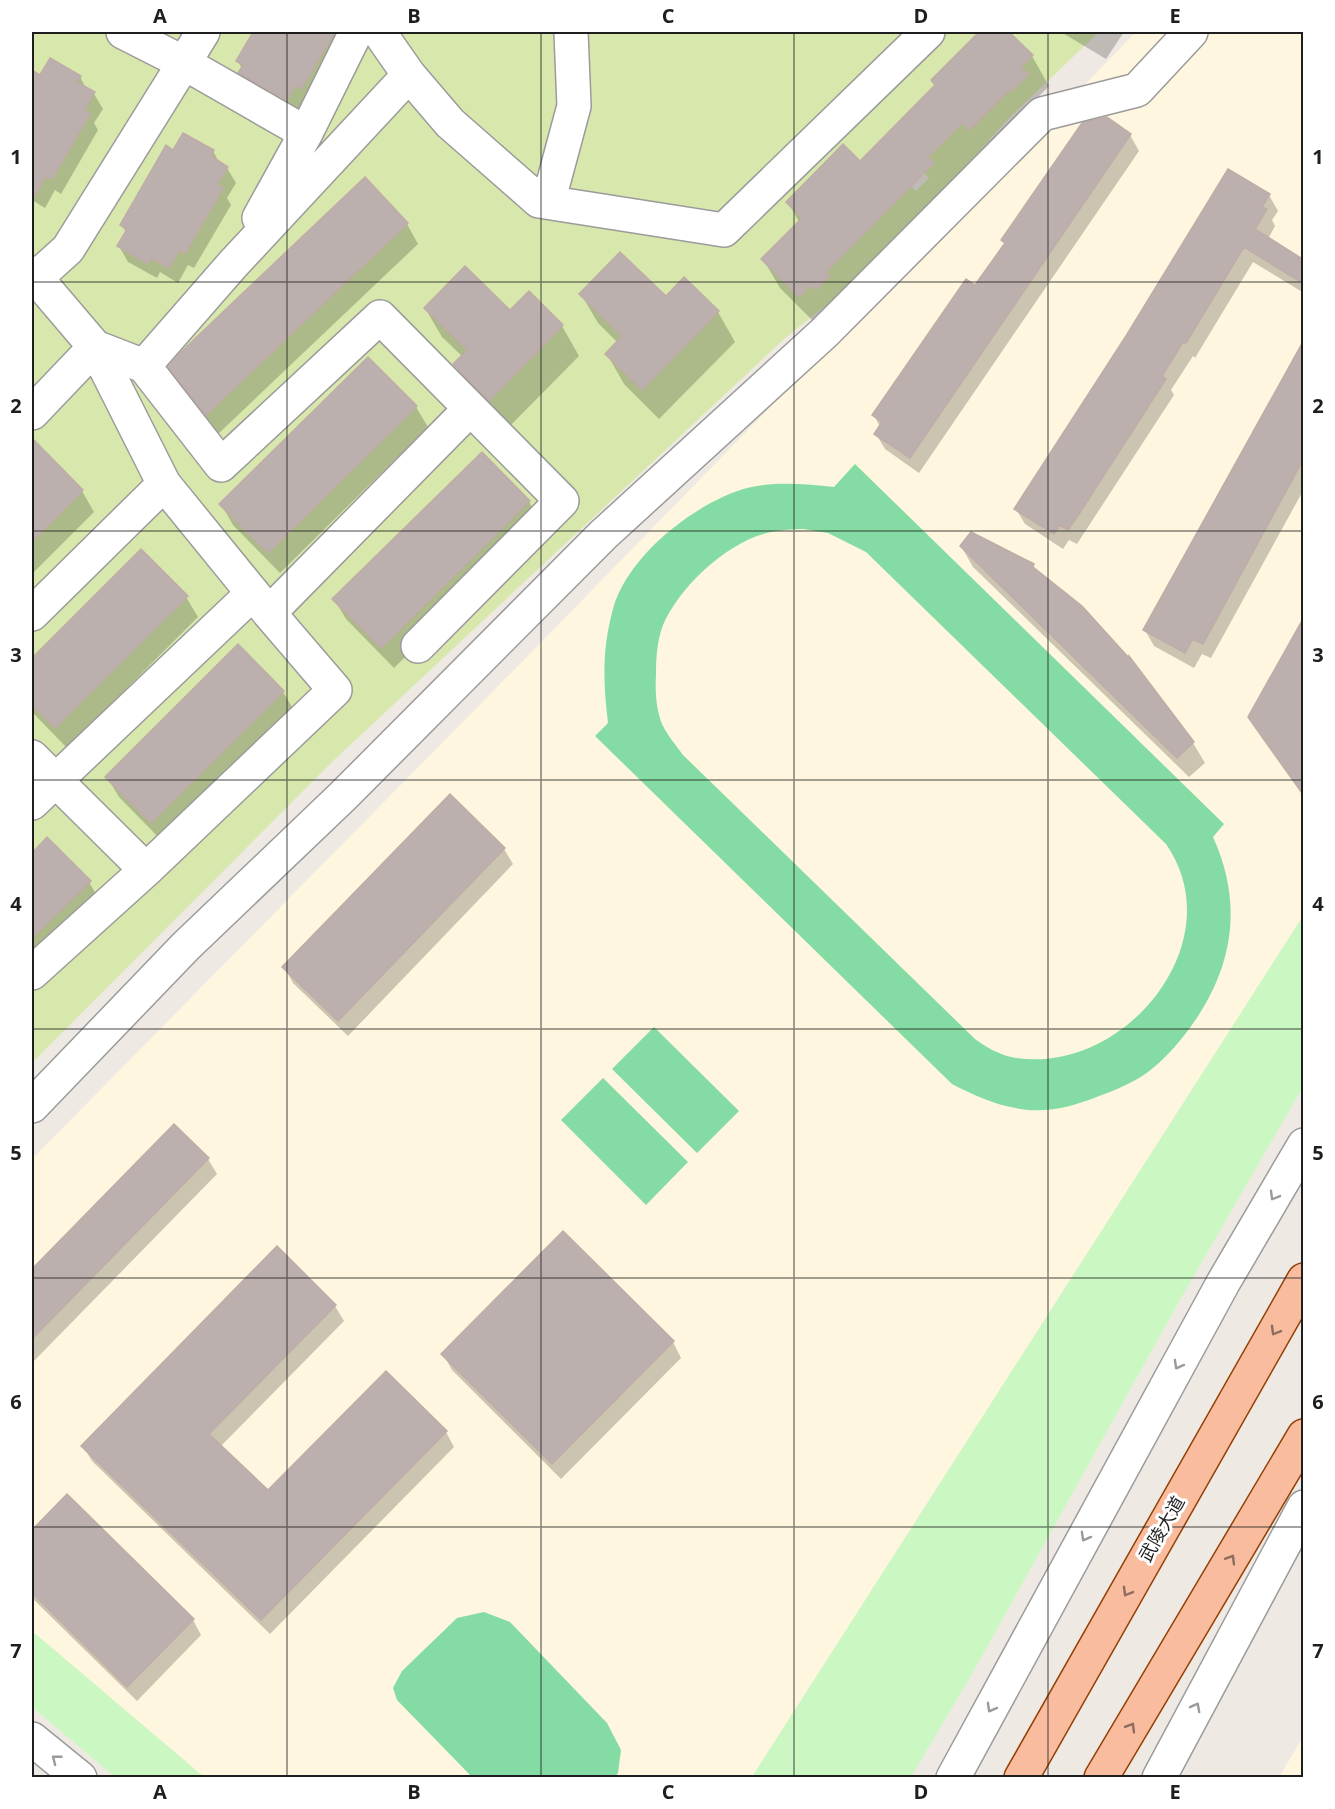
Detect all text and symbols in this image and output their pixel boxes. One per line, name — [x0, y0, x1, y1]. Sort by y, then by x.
text: A — [153, 2, 167, 29]
text: B — [407, 2, 421, 29]
text: C — [662, 2, 675, 29]
text: D — [914, 2, 928, 29]
text: E — [1169, 2, 1181, 29]
text: 1 — [10, 143, 22, 170]
text: 1 — [1312, 143, 1324, 170]
text: 2 — [10, 392, 22, 419]
text: 2 — [1312, 392, 1324, 419]
text: 3 — [10, 641, 22, 668]
text: 3 — [1312, 641, 1324, 668]
text: 4 — [10, 890, 22, 917]
text: 4 — [1312, 890, 1324, 917]
text: 5 — [10, 1139, 22, 1166]
text: 5 — [1312, 1139, 1324, 1166]
one-way arrow — [1270, 1190, 1281, 1200]
one-way arrow — [1270, 1325, 1282, 1335]
one-way arrow — [1174, 1359, 1185, 1370]
text: 6 — [10, 1388, 22, 1415]
text: 6 — [1312, 1388, 1324, 1415]
street label: 武陵大道 — [1133, 1491, 1190, 1566]
one-way arrow — [1081, 1530, 1092, 1541]
one-way arrow — [1223, 1555, 1235, 1565]
one-way arrow — [1122, 1586, 1134, 1596]
text: 7 — [10, 1637, 22, 1664]
text: 7 — [1312, 1637, 1324, 1664]
one-way arrow — [987, 1702, 998, 1712]
one-way arrow — [1189, 1703, 1200, 1714]
one-way arrow — [1124, 1723, 1136, 1733]
one-way arrow — [52, 1755, 63, 1766]
text: A — [153, 1778, 167, 1805]
text: B — [407, 1778, 421, 1805]
text: C — [662, 1778, 675, 1805]
text: D — [914, 1778, 928, 1805]
text: E — [1169, 1778, 1181, 1805]

